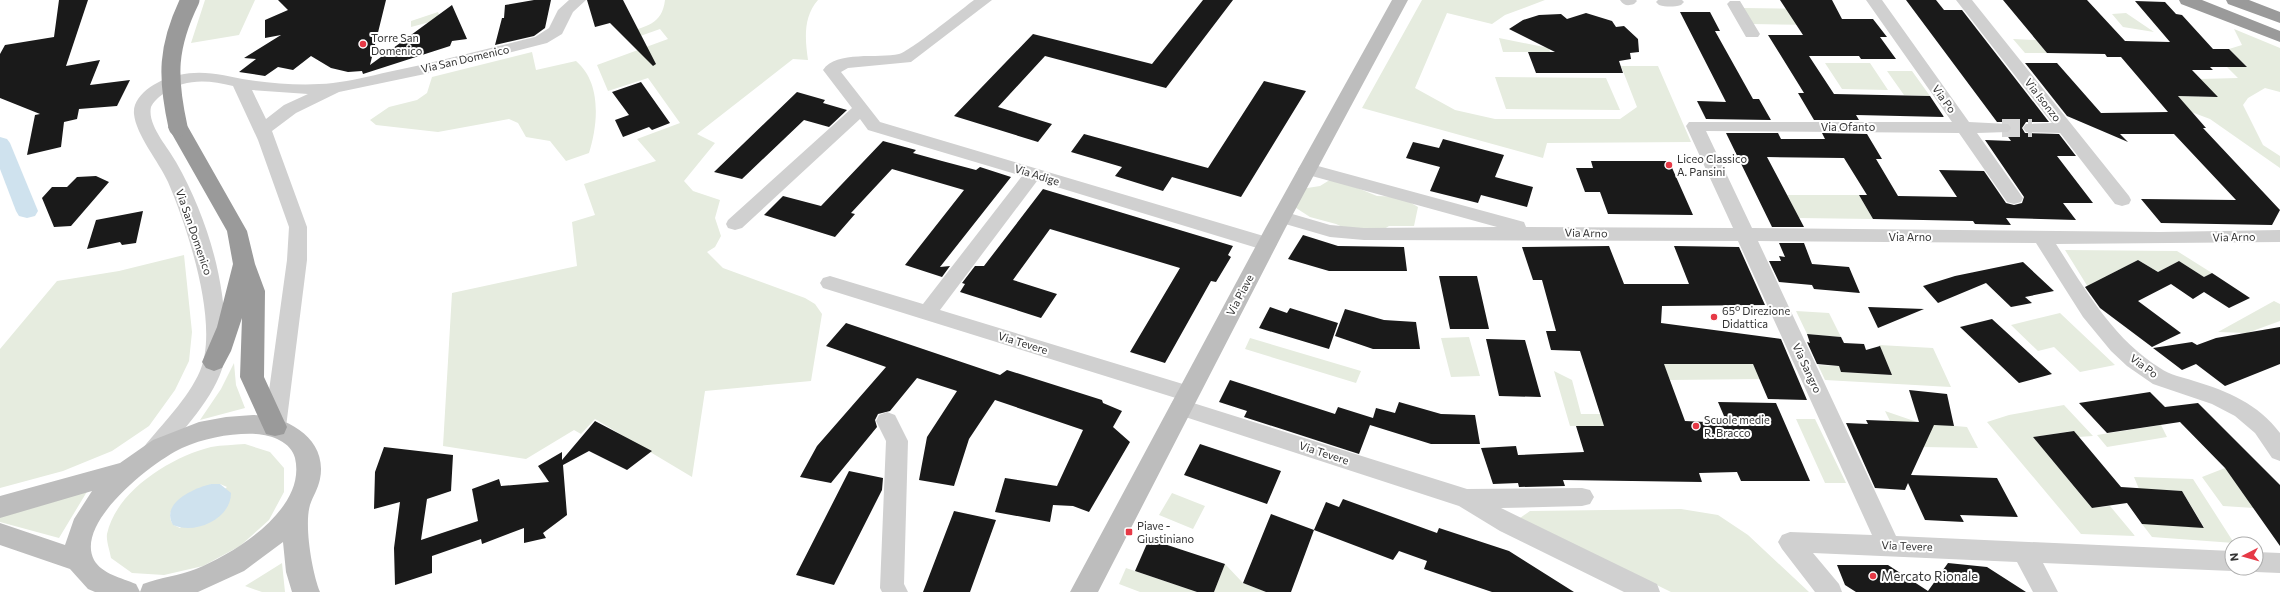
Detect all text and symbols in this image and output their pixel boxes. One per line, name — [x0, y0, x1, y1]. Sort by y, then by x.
place label: Torre San Domenico — [371, 31, 423, 57]
marker: Torre San Domenico — [358, 39, 368, 49]
street label: Via San Domenico — [420, 42, 511, 75]
street label: Via Isonzo — [2023, 76, 2065, 124]
street label: Via Po — [1930, 82, 1959, 116]
street label: Via Ofanto — [1821, 120, 1876, 133]
place label: Liceo Classico A. Pansini — [1677, 152, 1747, 178]
marker: Liceo Classico A. Pansini — [1664, 160, 1674, 170]
street label: Via Adige — [1013, 162, 1061, 188]
street label: Via San Domenico — [174, 187, 215, 277]
street label: Via Arno — [1564, 226, 1608, 239]
street label: Via Arno — [1888, 230, 1932, 243]
street label: Via Arno — [2212, 230, 2256, 243]
street label: Via Piave — [1223, 272, 1256, 318]
place label: 65° Direzione Didattica — [1722, 304, 1790, 330]
marker: 65° Direzione Didattica — [1709, 312, 1719, 322]
street label: Via Tevere — [997, 329, 1050, 356]
street label: Via Sangro — [1790, 341, 1825, 395]
street label: Via Po — [2128, 351, 2161, 380]
place label: Scuole medie R. Bracco — [1704, 413, 1770, 439]
marker: Scuole medie R. Bracco — [1691, 421, 1701, 431]
street label: Via Tevere — [1298, 438, 1351, 467]
place label: Piave - Giustiniano — [1137, 519, 1195, 545]
marker: Piave - Giustiniano — [1124, 527, 1134, 537]
north arrow — [2224, 536, 2264, 576]
street label: Via Tevere — [1881, 538, 1933, 553]
text: N — [2227, 552, 2240, 562]
place label: Mercato Rionale — [1881, 568, 1978, 584]
marker: Mercato Rionale — [1868, 571, 1878, 581]

